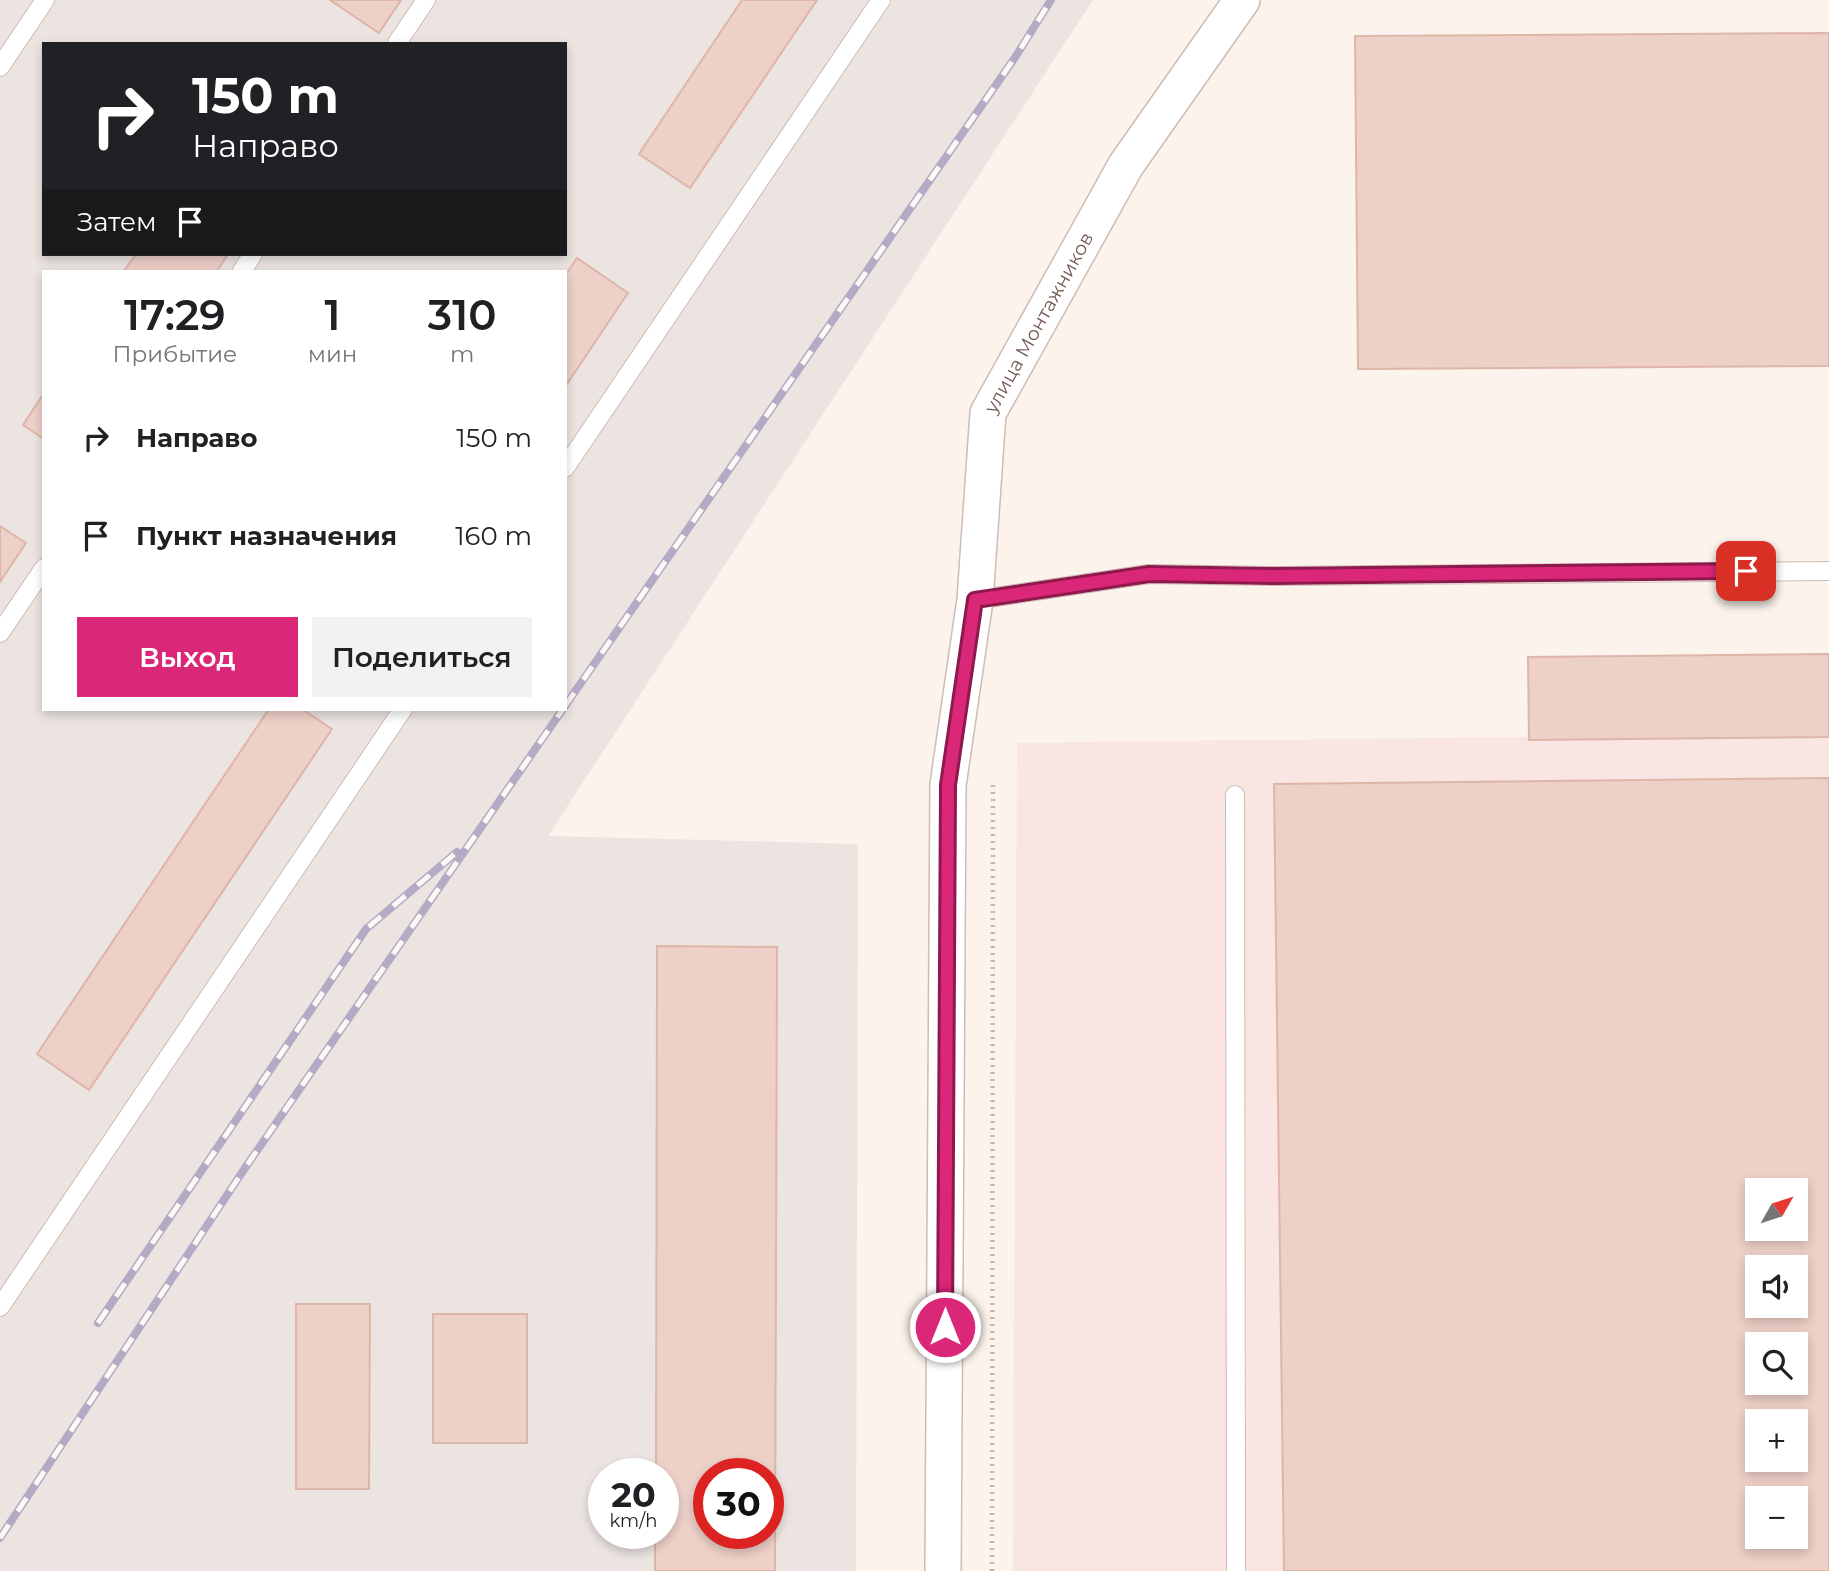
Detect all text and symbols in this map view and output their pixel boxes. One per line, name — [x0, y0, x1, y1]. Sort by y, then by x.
text: 150 m — [192, 66, 339, 125]
icon: right — [77, 70, 168, 161]
text: Направо — [192, 126, 339, 165]
icon: arrive — [171, 203, 209, 241]
text: Затем — [77, 206, 157, 238]
street label: улица Монтажников — [979, 228, 1098, 418]
text: 17:29 — [124, 289, 226, 341]
text: 1 — [324, 289, 340, 341]
text: 310 — [428, 289, 496, 341]
text: Прибытие — [113, 340, 237, 368]
text: мин — [308, 340, 357, 368]
text: m — [450, 340, 474, 368]
icon: right — [77, 419, 115, 457]
text: Направо — [136, 422, 257, 454]
text: 150 m — [456, 422, 532, 454]
icon: arrive — [77, 517, 115, 555]
text: Пункт назначения — [136, 520, 397, 552]
text: 160 m — [455, 520, 532, 552]
pin — [1716, 541, 1776, 601]
icon: arrive — [1727, 552, 1765, 590]
button: Выход — [77, 617, 298, 697]
button: Поделиться — [312, 617, 532, 697]
north arrow — [1745, 1178, 1808, 1241]
map controls — [1745, 1178, 1808, 1549]
button: sound — [1745, 1255, 1808, 1318]
position arrow — [908, 1290, 982, 1364]
button: search — [1745, 1332, 1808, 1395]
button: + — [1745, 1409, 1808, 1472]
speed limit sign: 30 — [693, 1458, 784, 1549]
text: 20 — [611, 1473, 656, 1516]
button: − — [1745, 1486, 1808, 1549]
text: km/h — [609, 1510, 658, 1532]

